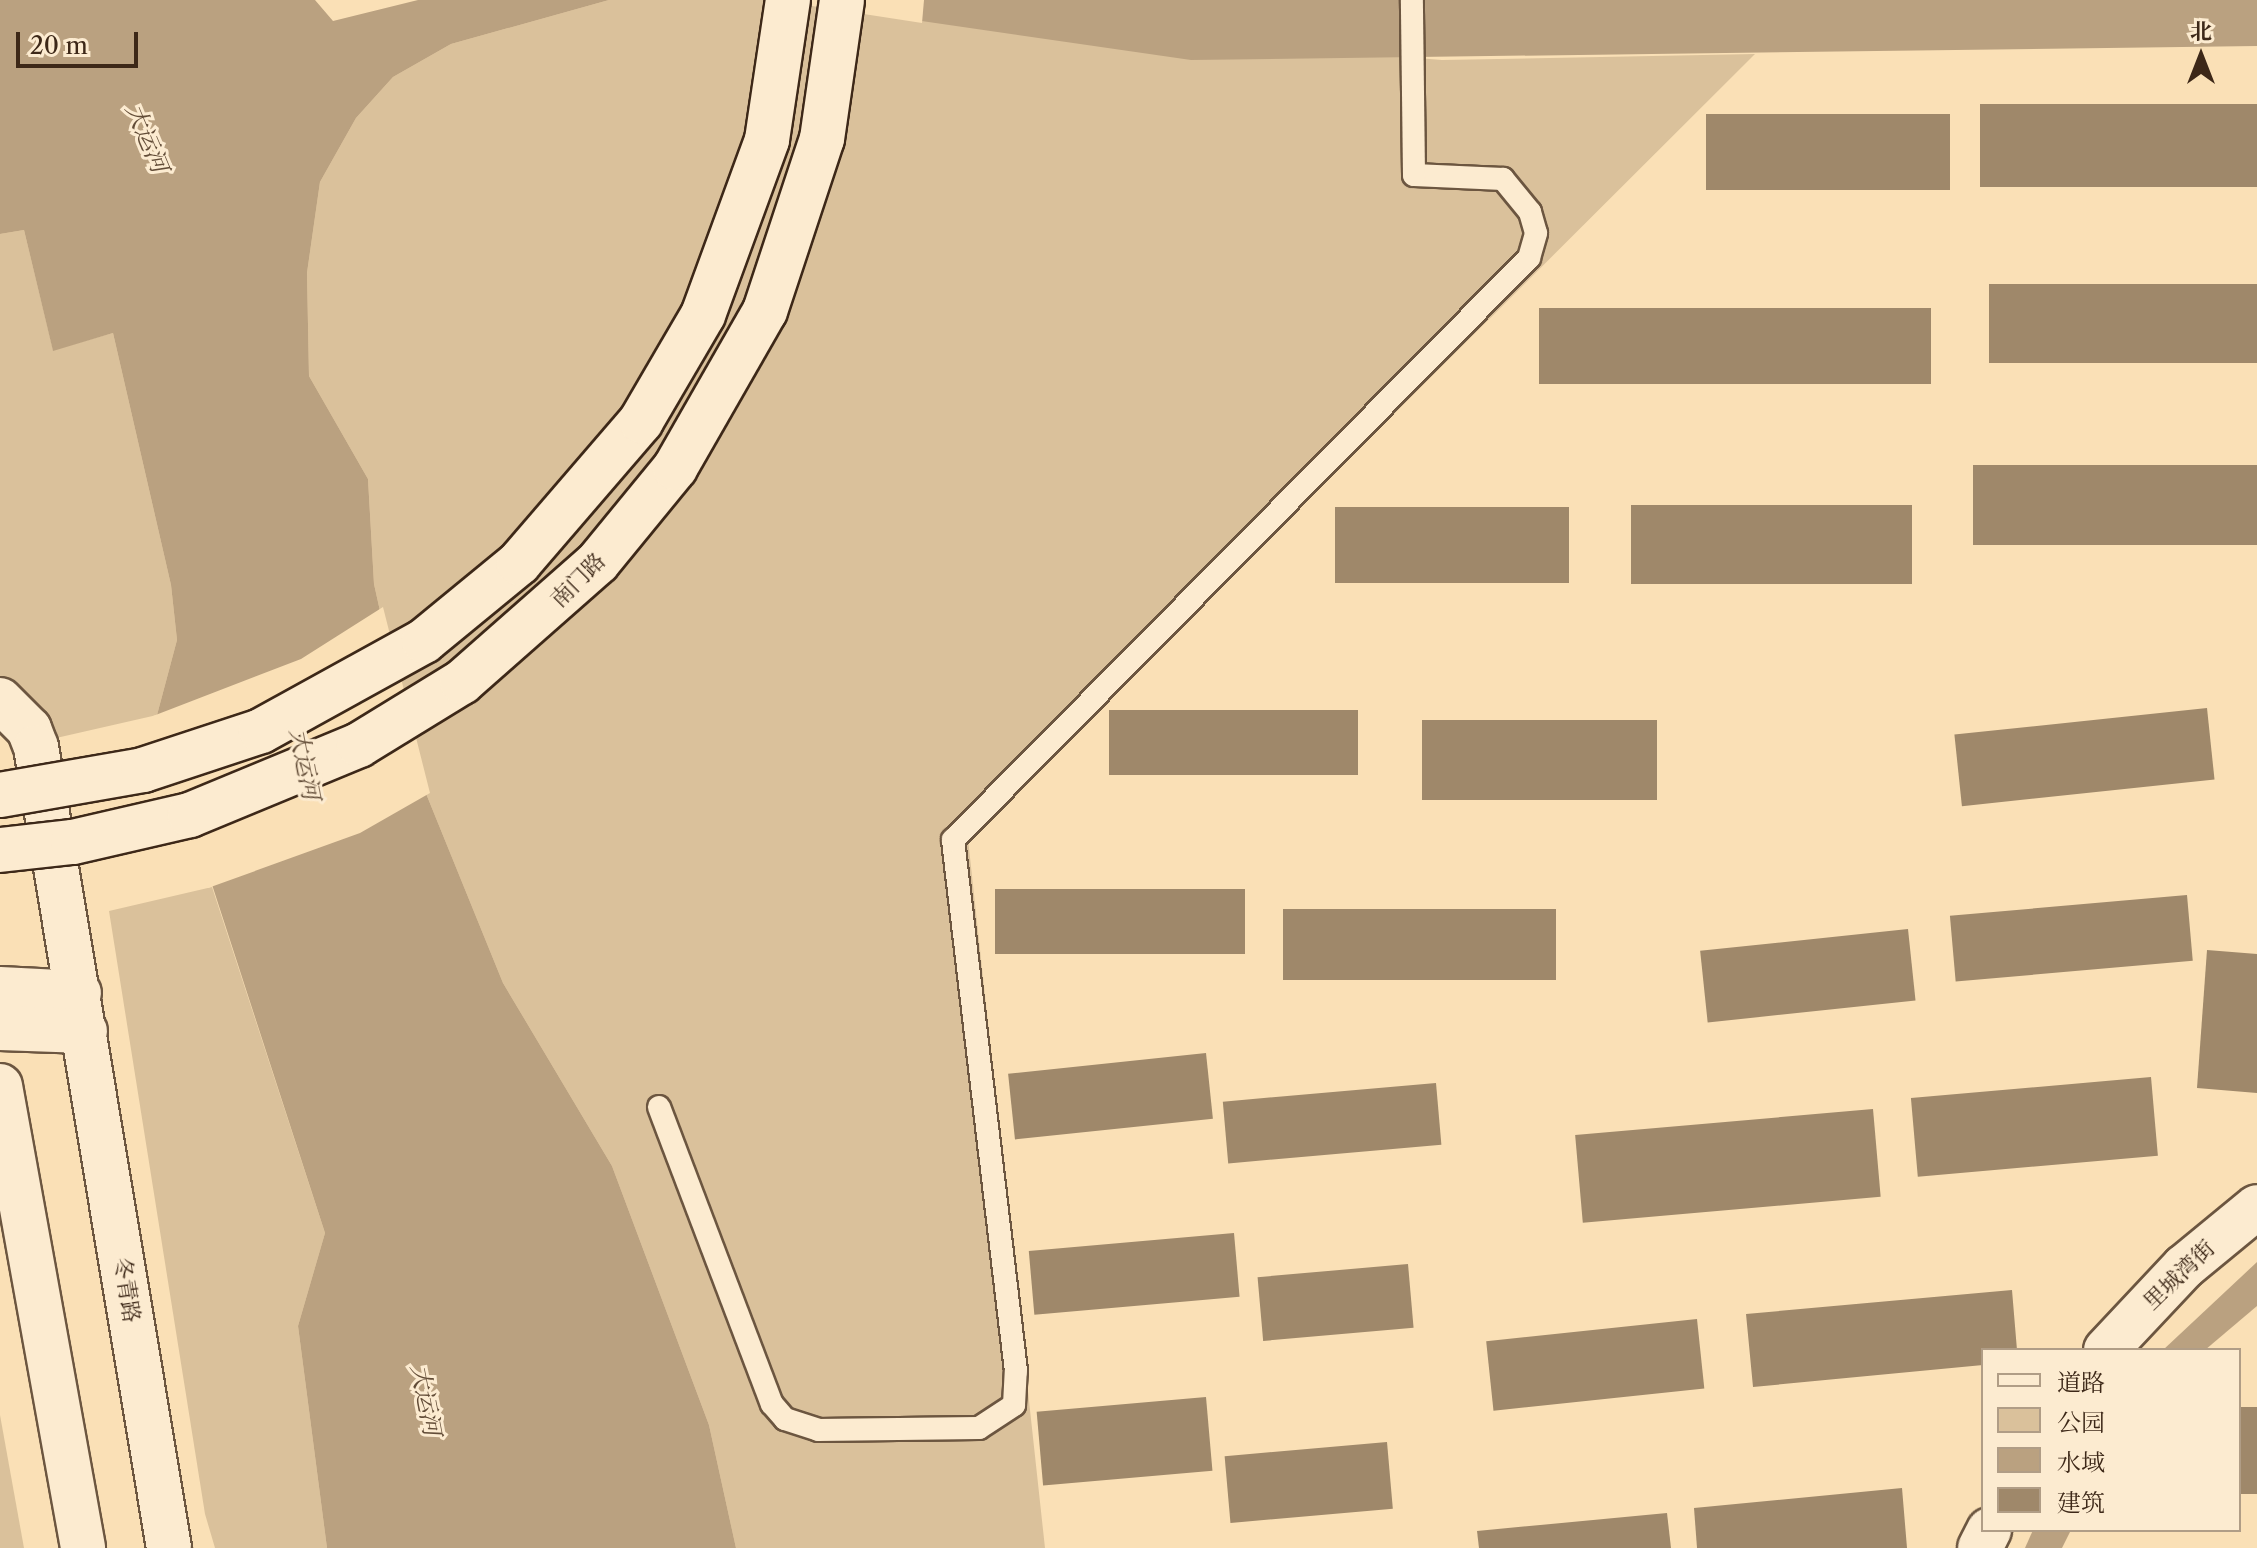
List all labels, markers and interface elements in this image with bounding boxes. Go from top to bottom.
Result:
scale bar [20,16,142,66]
north arrow [2161,16,2241,96]
text: 北 [2190,18,2212,45]
text: 20 m [30,31,88,60]
water label: 大运河 [120,99,174,177]
street label: 南门路 [545,547,611,613]
water label: 大运河 [284,726,326,802]
street label: 里城湾街 [2138,1235,2220,1315]
street label: 冬青路 [109,1255,145,1325]
legend [1981,1348,2241,1532]
water label: 大运河 [405,1362,447,1438]
text: 道路 [2057,1368,2105,1397]
text: 公园 [2057,1408,2105,1437]
text: 水域 [2057,1448,2105,1477]
text: 建筑 [2057,1488,2105,1517]

